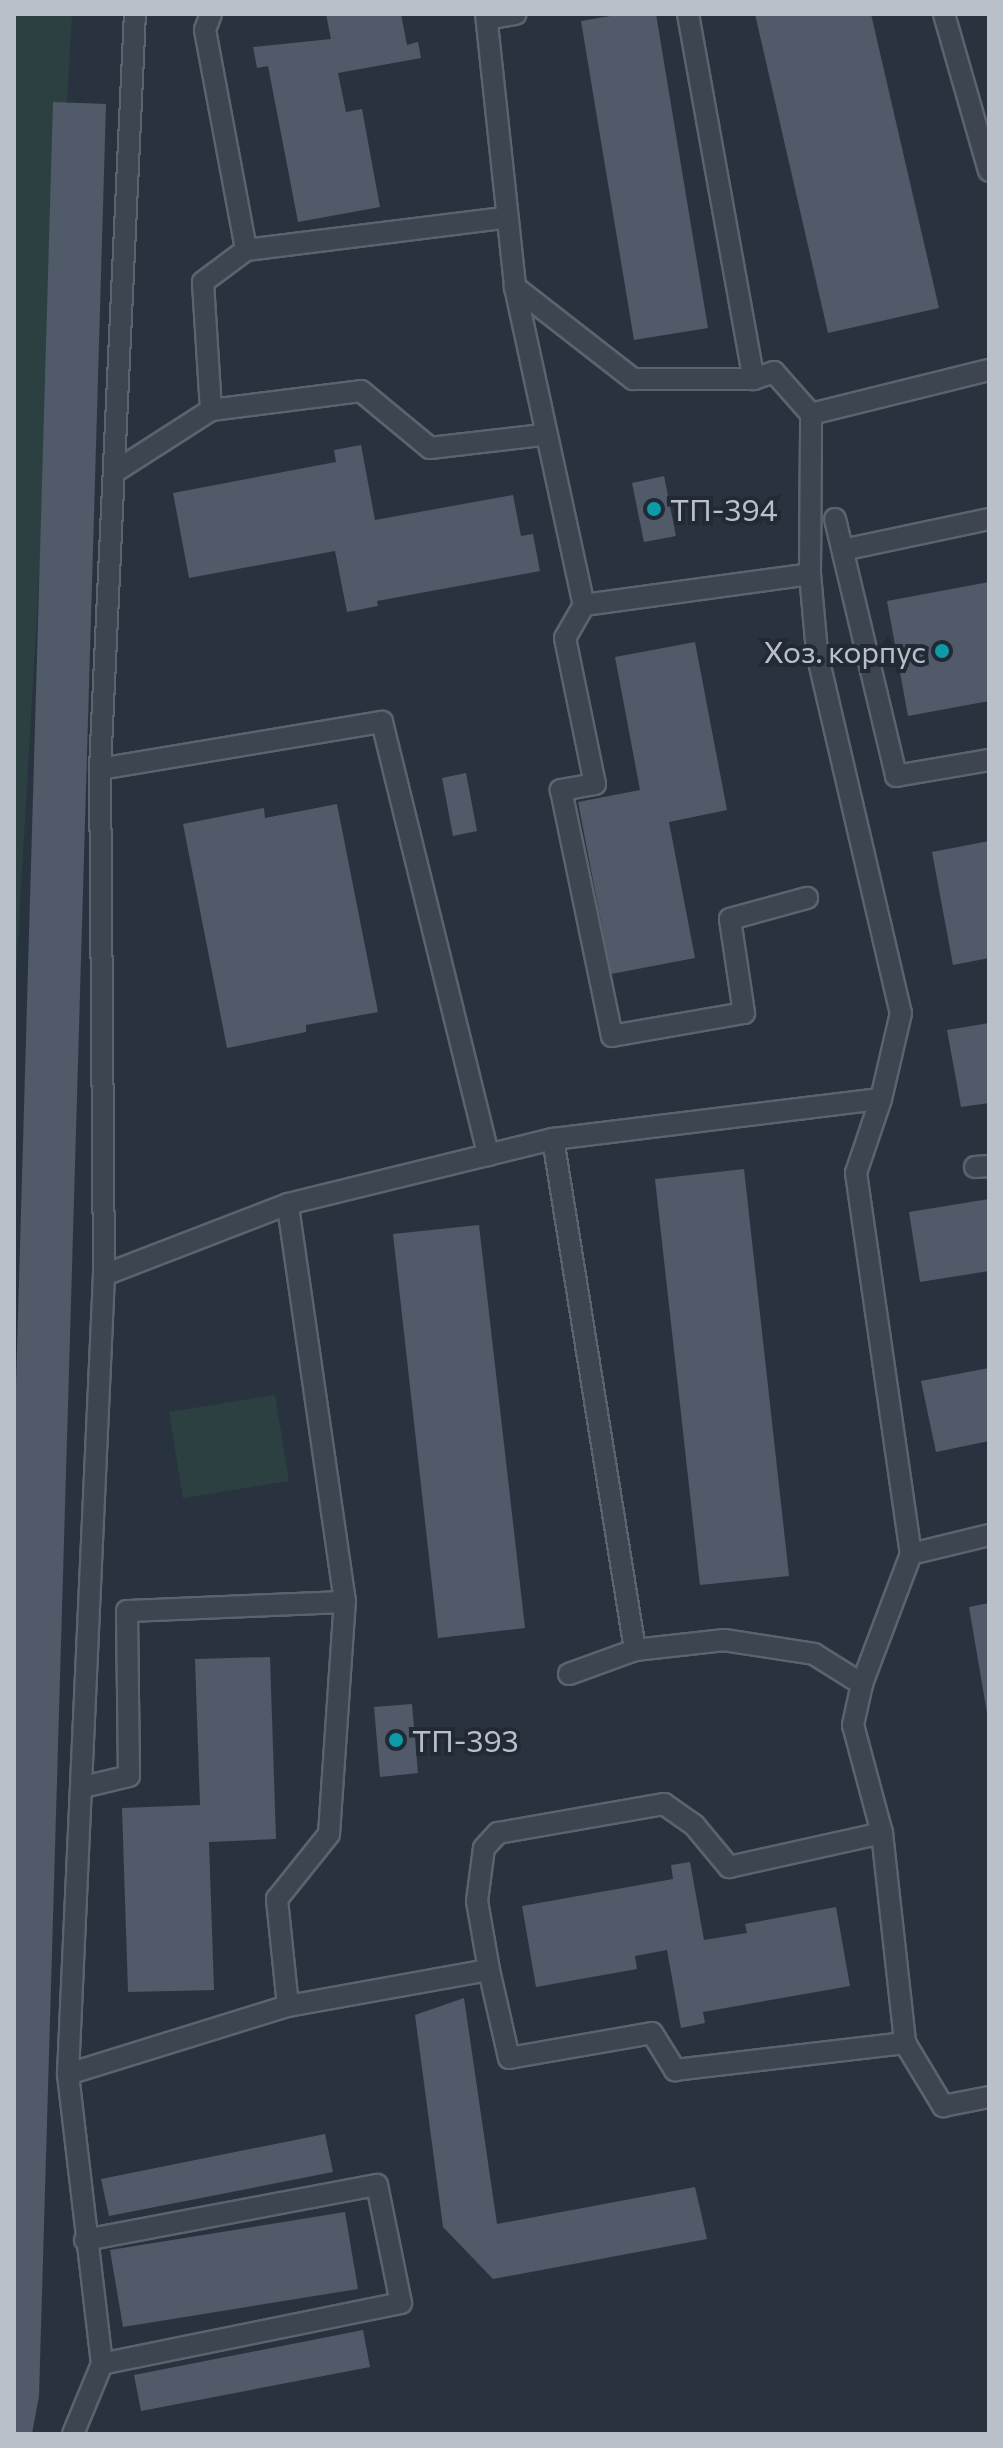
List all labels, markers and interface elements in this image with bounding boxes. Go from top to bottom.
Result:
place label: ТП-394 [670,491,778,527]
marker: ТП-394 [645,500,663,518]
place label: Хоз. корпус [764,633,926,669]
marker: Хоз. корпус [933,642,951,660]
place label: ТП-393 [412,1722,519,1758]
marker: ТП-393 [387,1731,405,1749]

